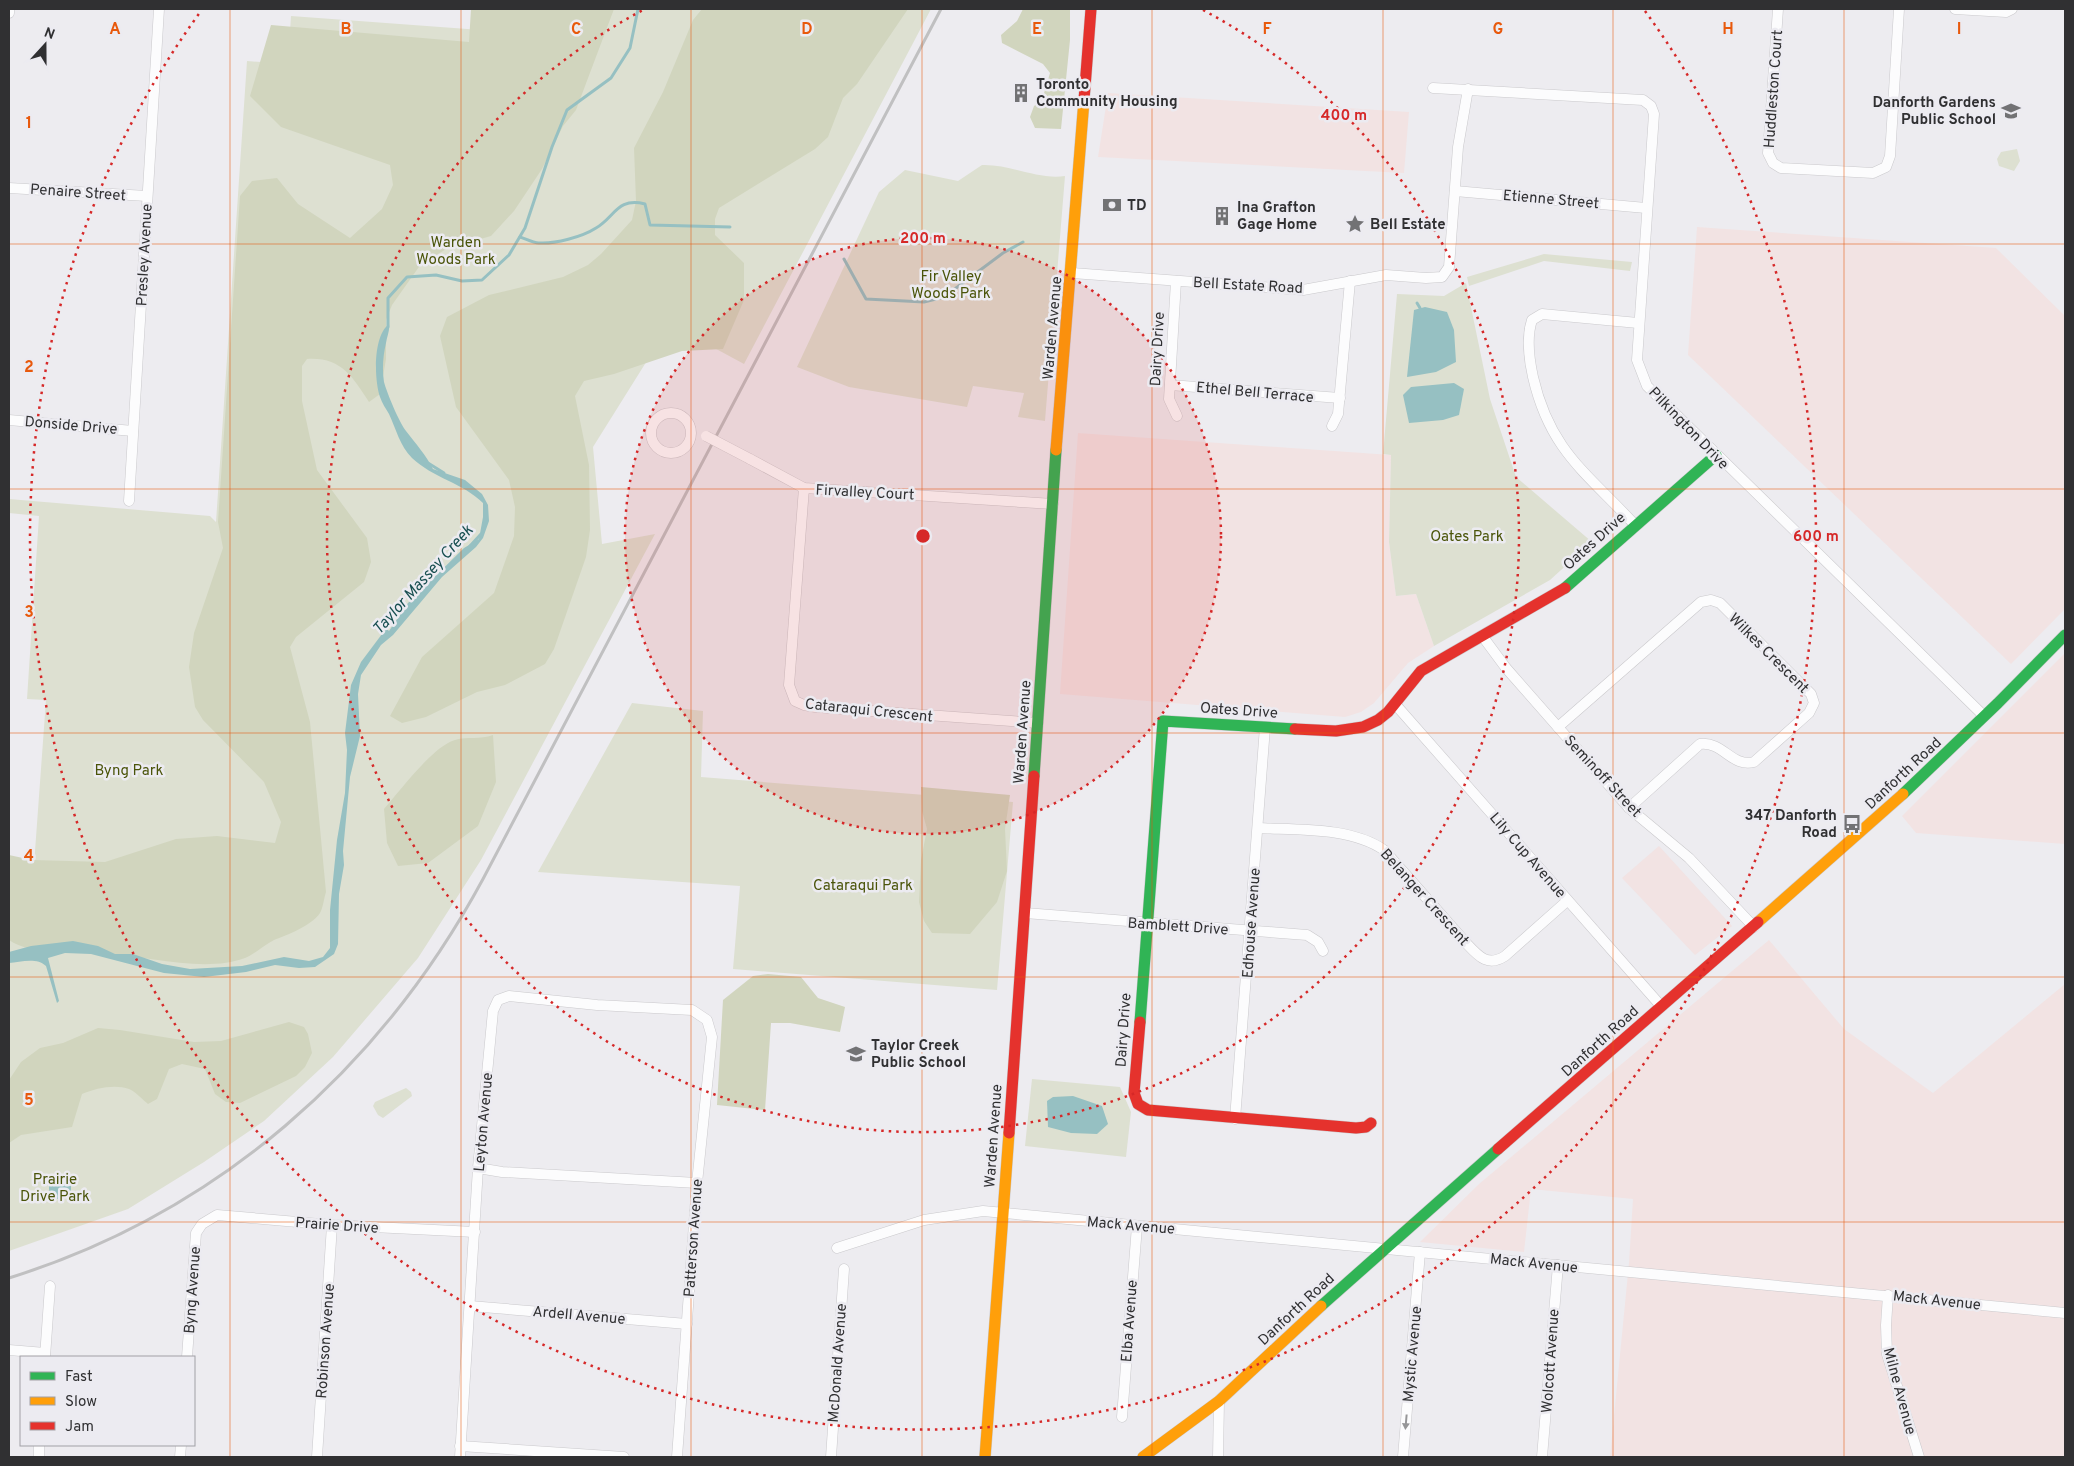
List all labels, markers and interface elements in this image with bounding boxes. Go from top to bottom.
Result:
north arrow [20,20,70,70]
text: A [109,20,121,40]
text: B [340,20,352,40]
text: C [571,20,581,40]
text: D [801,20,813,40]
text: E [1032,20,1042,40]
text: F [1262,20,1272,40]
text: G [1493,20,1503,40]
text: H [1722,20,1734,40]
text: I [1957,20,1961,40]
text: N [41,25,57,44]
street label: Huddleston Court [1761,29,1788,149]
place label: Toronto Community Housing [1036,76,1178,112]
building icon: Toronto Community Housing [1010,82,1032,104]
place label: Danforth Gardens Public School [1872,94,1996,130]
school or university icon: Danforth Gardens Public School [2000,100,2022,122]
text: 400 m [1321,107,1367,126]
text: 1 [26,114,32,134]
street label: Penaire Street [29,181,127,206]
street label: Etienne Street [1502,187,1600,214]
bank icon: TD [1101,194,1123,216]
place label: TD [1127,197,1147,216]
place label: Ina Grafton Gage Home [1237,199,1317,235]
street label: Presley Avenue [133,203,158,307]
building icon: Ina Grafton Gage Home [1211,205,1233,227]
place icon: Bell Estate [1344,213,1366,235]
place label: Bell Estate [1370,216,1446,235]
text: 200 m [900,230,946,249]
park label: Warden Woods Park [416,234,496,270]
park label: Fir Valley Woods Park [911,268,991,304]
street label: Bell Estate Road [1192,274,1303,299]
street label: Warden Avenue [1040,276,1067,381]
street label: Dairy Drive [1147,311,1170,387]
text: 2 [24,358,34,378]
street label: Ethel Bell Terrace [1195,379,1314,408]
street label: Pilkington Drive [1644,384,1732,474]
street label: Donside Drive [24,413,118,440]
street label: Firvalley Court [815,481,915,506]
street label: Oates Drive [1560,509,1630,575]
water label: Taylor Massey Creek [369,521,479,639]
centre of rings [914,527,932,545]
park label: Oates Park [1430,528,1504,547]
text: 600 m [1793,528,1839,547]
text: 3 [24,603,34,623]
street label: Wilkes Crescent [1724,610,1812,698]
street label: Warden Avenue [1010,680,1037,785]
street label: Cataraqui Crescent [804,695,934,728]
street label: Oates Drive [1199,699,1278,724]
street label: Seminoff Street [1559,732,1645,822]
street label: Danforth Road [1862,734,1946,814]
park label: Byng Park [94,762,164,781]
place label: 347 Danforth Road [1745,807,1837,843]
street label: Lily Cup Avenue [1484,809,1569,903]
bus stop icon: 347 Danforth Road [1841,813,1863,835]
street label: Belanger Crescent [1375,845,1473,951]
text: 4 [24,847,34,867]
street label: Edhouse Avenue [1239,867,1266,979]
park label: Cataraqui Park [813,877,913,896]
street label: Bamblett Drive [1127,914,1229,941]
street label: Dairy Drive [1112,992,1137,1068]
street label: Danforth Road [1558,1002,1644,1082]
place label: Taylor Creek Public School [871,1037,966,1073]
school or university icon: Taylor Creek Public School [845,1043,867,1065]
street label: Leyton Avenue [471,1072,498,1173]
street label: Warden Avenue [981,1084,1008,1189]
text: 5 [24,1091,34,1111]
park label: Prairie Drive Park [20,1171,90,1207]
street label: Patterson Avenue [681,1178,708,1298]
street label: Mack Avenue [1086,1213,1176,1240]
street label: Prairie Drive [295,1214,379,1239]
street label: Byng Avenue [181,1246,206,1335]
street label: Mack Avenue [1489,1250,1579,1279]
street label: Danforth Road [1255,1270,1339,1350]
street label: Elba Avenue [1118,1279,1143,1363]
street label: Robinson Avenue [313,1283,340,1399]
street label: Mack Avenue [1892,1287,1982,1316]
street label: Ardell Avenue [532,1303,626,1330]
street label: McDonald Avenue [825,1303,852,1424]
street label: Mystic Avenue [1400,1305,1427,1403]
street label: Wolcott Avenue [1538,1308,1565,1414]
street label: Milne Avenue [1878,1346,1919,1437]
legend [20,1356,195,1446]
text: Fast [65,1368,93,1387]
text: Slow [65,1393,97,1412]
one-way arrow [1402,1415,1410,1431]
text: Jam [65,1418,94,1437]

